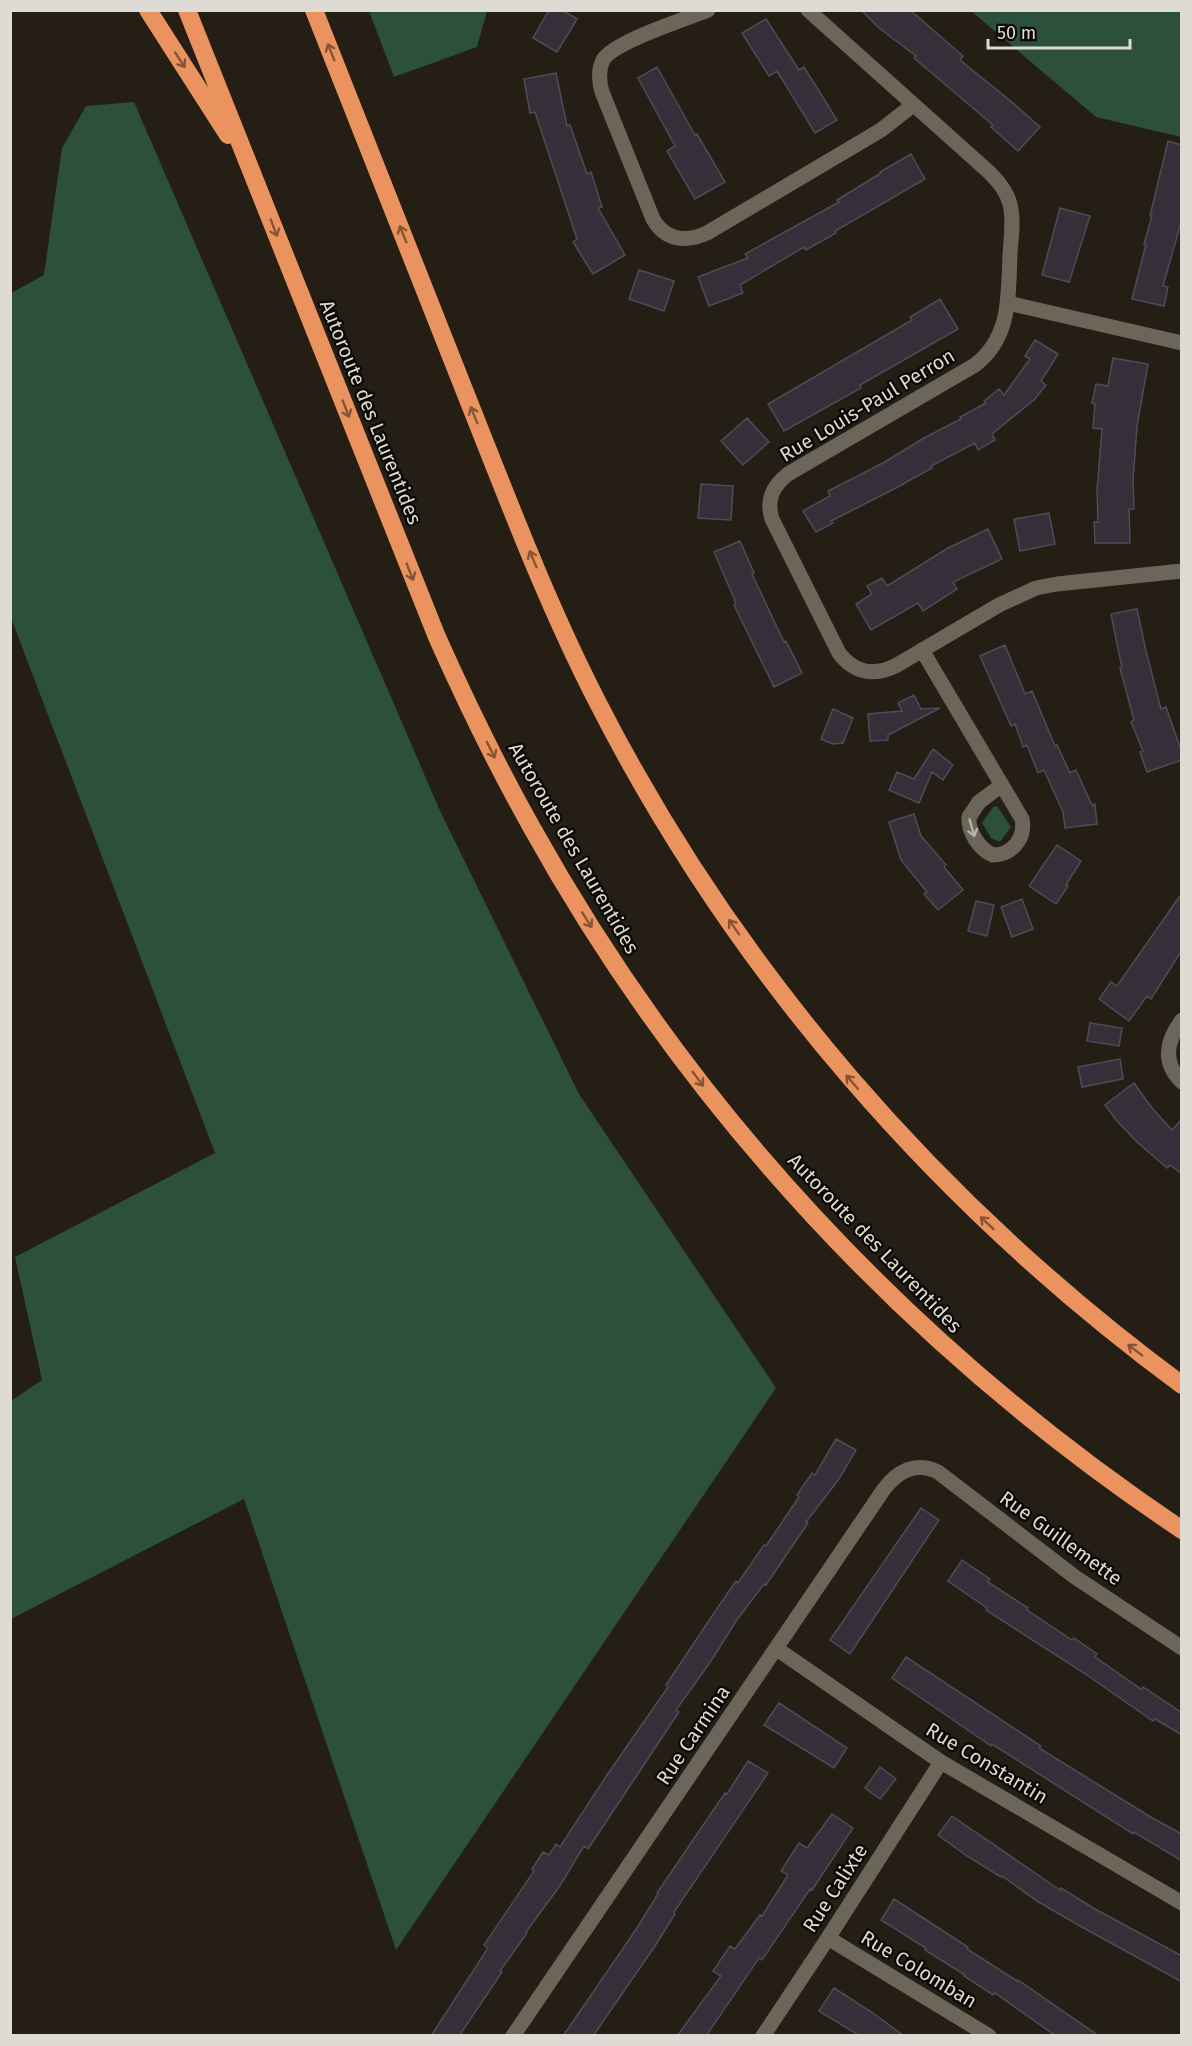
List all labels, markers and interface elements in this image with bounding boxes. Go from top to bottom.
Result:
scale bar [988,12,1130,50]
text: 50 m [997,22,1036,44]
one-way arrow [325,44,336,62]
one-way arrow [174,51,186,68]
one-way arrow [269,218,280,236]
one-way arrow [396,225,407,243]
street label: Autoroute des Laurentides [315,296,427,528]
street label: Rue Louis-Paul Perron [775,343,959,467]
one-way arrow [341,399,352,418]
one-way arrow [468,406,479,425]
one-way arrow [526,551,538,569]
one-way arrow [405,563,416,581]
street label: Autoroute des Laurentides [504,738,644,958]
one-way arrow [485,741,497,759]
one-way arrow [966,818,978,837]
one-way arrow [581,911,593,928]
one-way arrow [728,920,740,936]
one-way arrow [692,1071,705,1087]
one-way arrow [845,1075,859,1090]
street label: Autoroute des Laurentides [783,1148,967,1338]
one-way arrow [980,1216,995,1230]
one-way arrow [1127,1344,1143,1357]
street label: Rue Guillemette [995,1486,1127,1590]
street label: Rue Carmina [651,1681,735,1789]
street label: Rue Constantin [922,1717,1052,1809]
street label: Rue Calixte [798,1839,872,1937]
street label: Rue Colomban [857,1925,981,2013]

